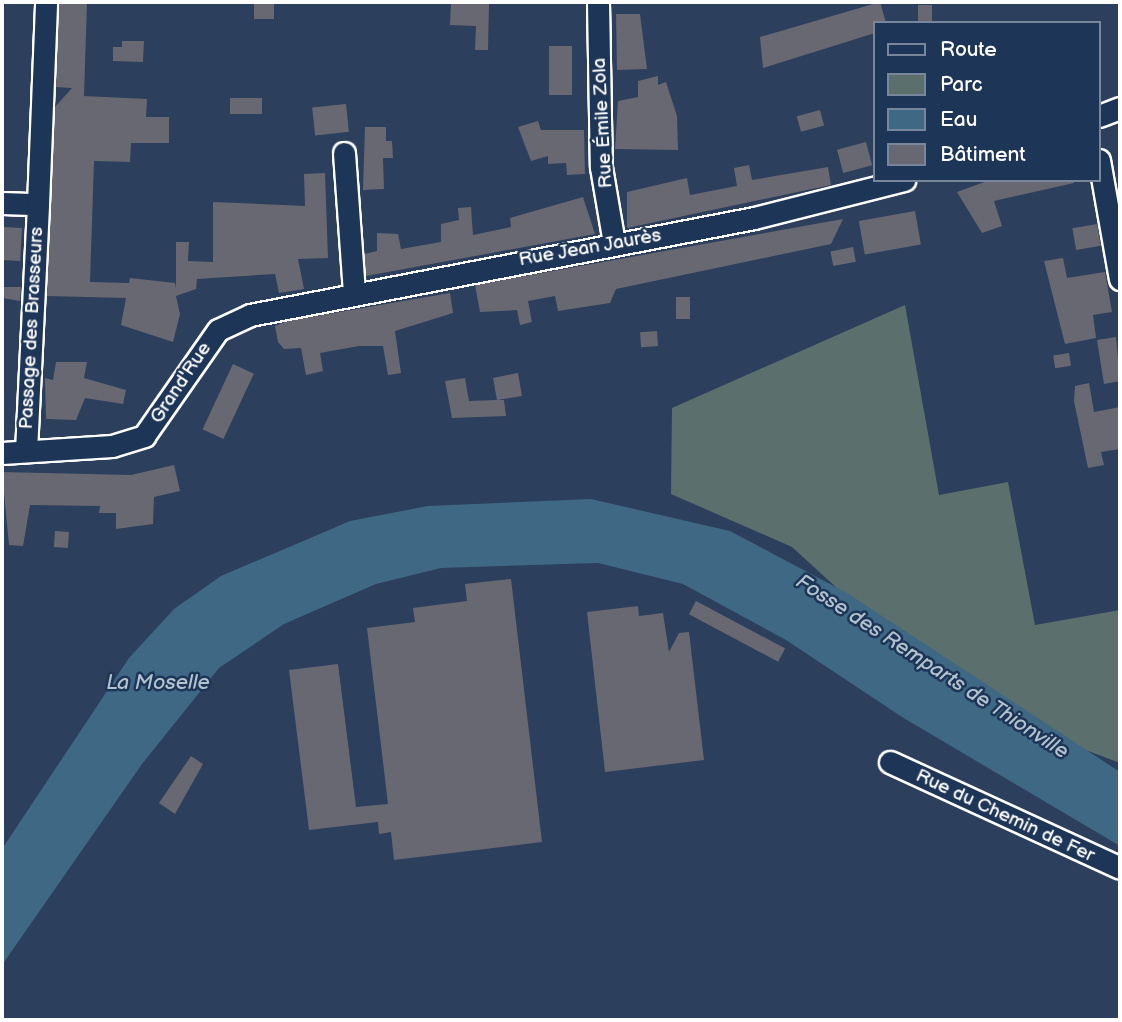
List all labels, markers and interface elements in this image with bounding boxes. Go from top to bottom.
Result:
legend [874,21,1101,182]
text: Route [940,37,997,62]
street label: Rue Émile Zola [588,57,618,189]
text: Parc [940,72,983,97]
text: Eau [940,107,977,132]
text: Bâtiment [940,142,1026,167]
street label: Rue Jean Jaurès [516,224,664,272]
street label: Passage des Brasseurs [15,226,49,430]
street label: Grand'Rue [146,338,216,428]
water label: Fosse des Remparts de Thionville [791,569,1073,765]
water label: La Moselle [106,670,210,696]
street label: Rue du Chemin de Fer [912,765,1098,867]

